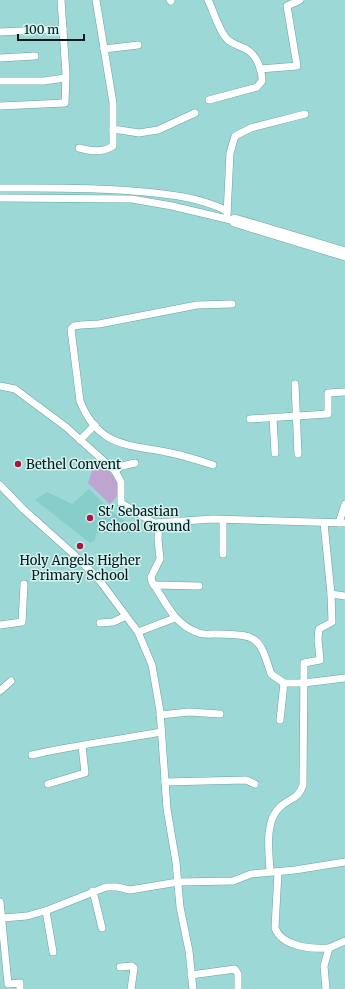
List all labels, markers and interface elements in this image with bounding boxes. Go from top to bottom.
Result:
scale bar [18,16,84,42]
text: 100 m [24,22,59,37]
place label: Bethel Convent [26,456,121,473]
marker: Bethel Convent [13,459,23,469]
place label: St' Sebastian School Ground [98,503,190,535]
marker: St' Sebastian School Ground [85,513,95,523]
marker: Holy Angels Higher Primary School [75,541,85,551]
place label: Holy Angels Higher Primary School [19,552,141,584]

